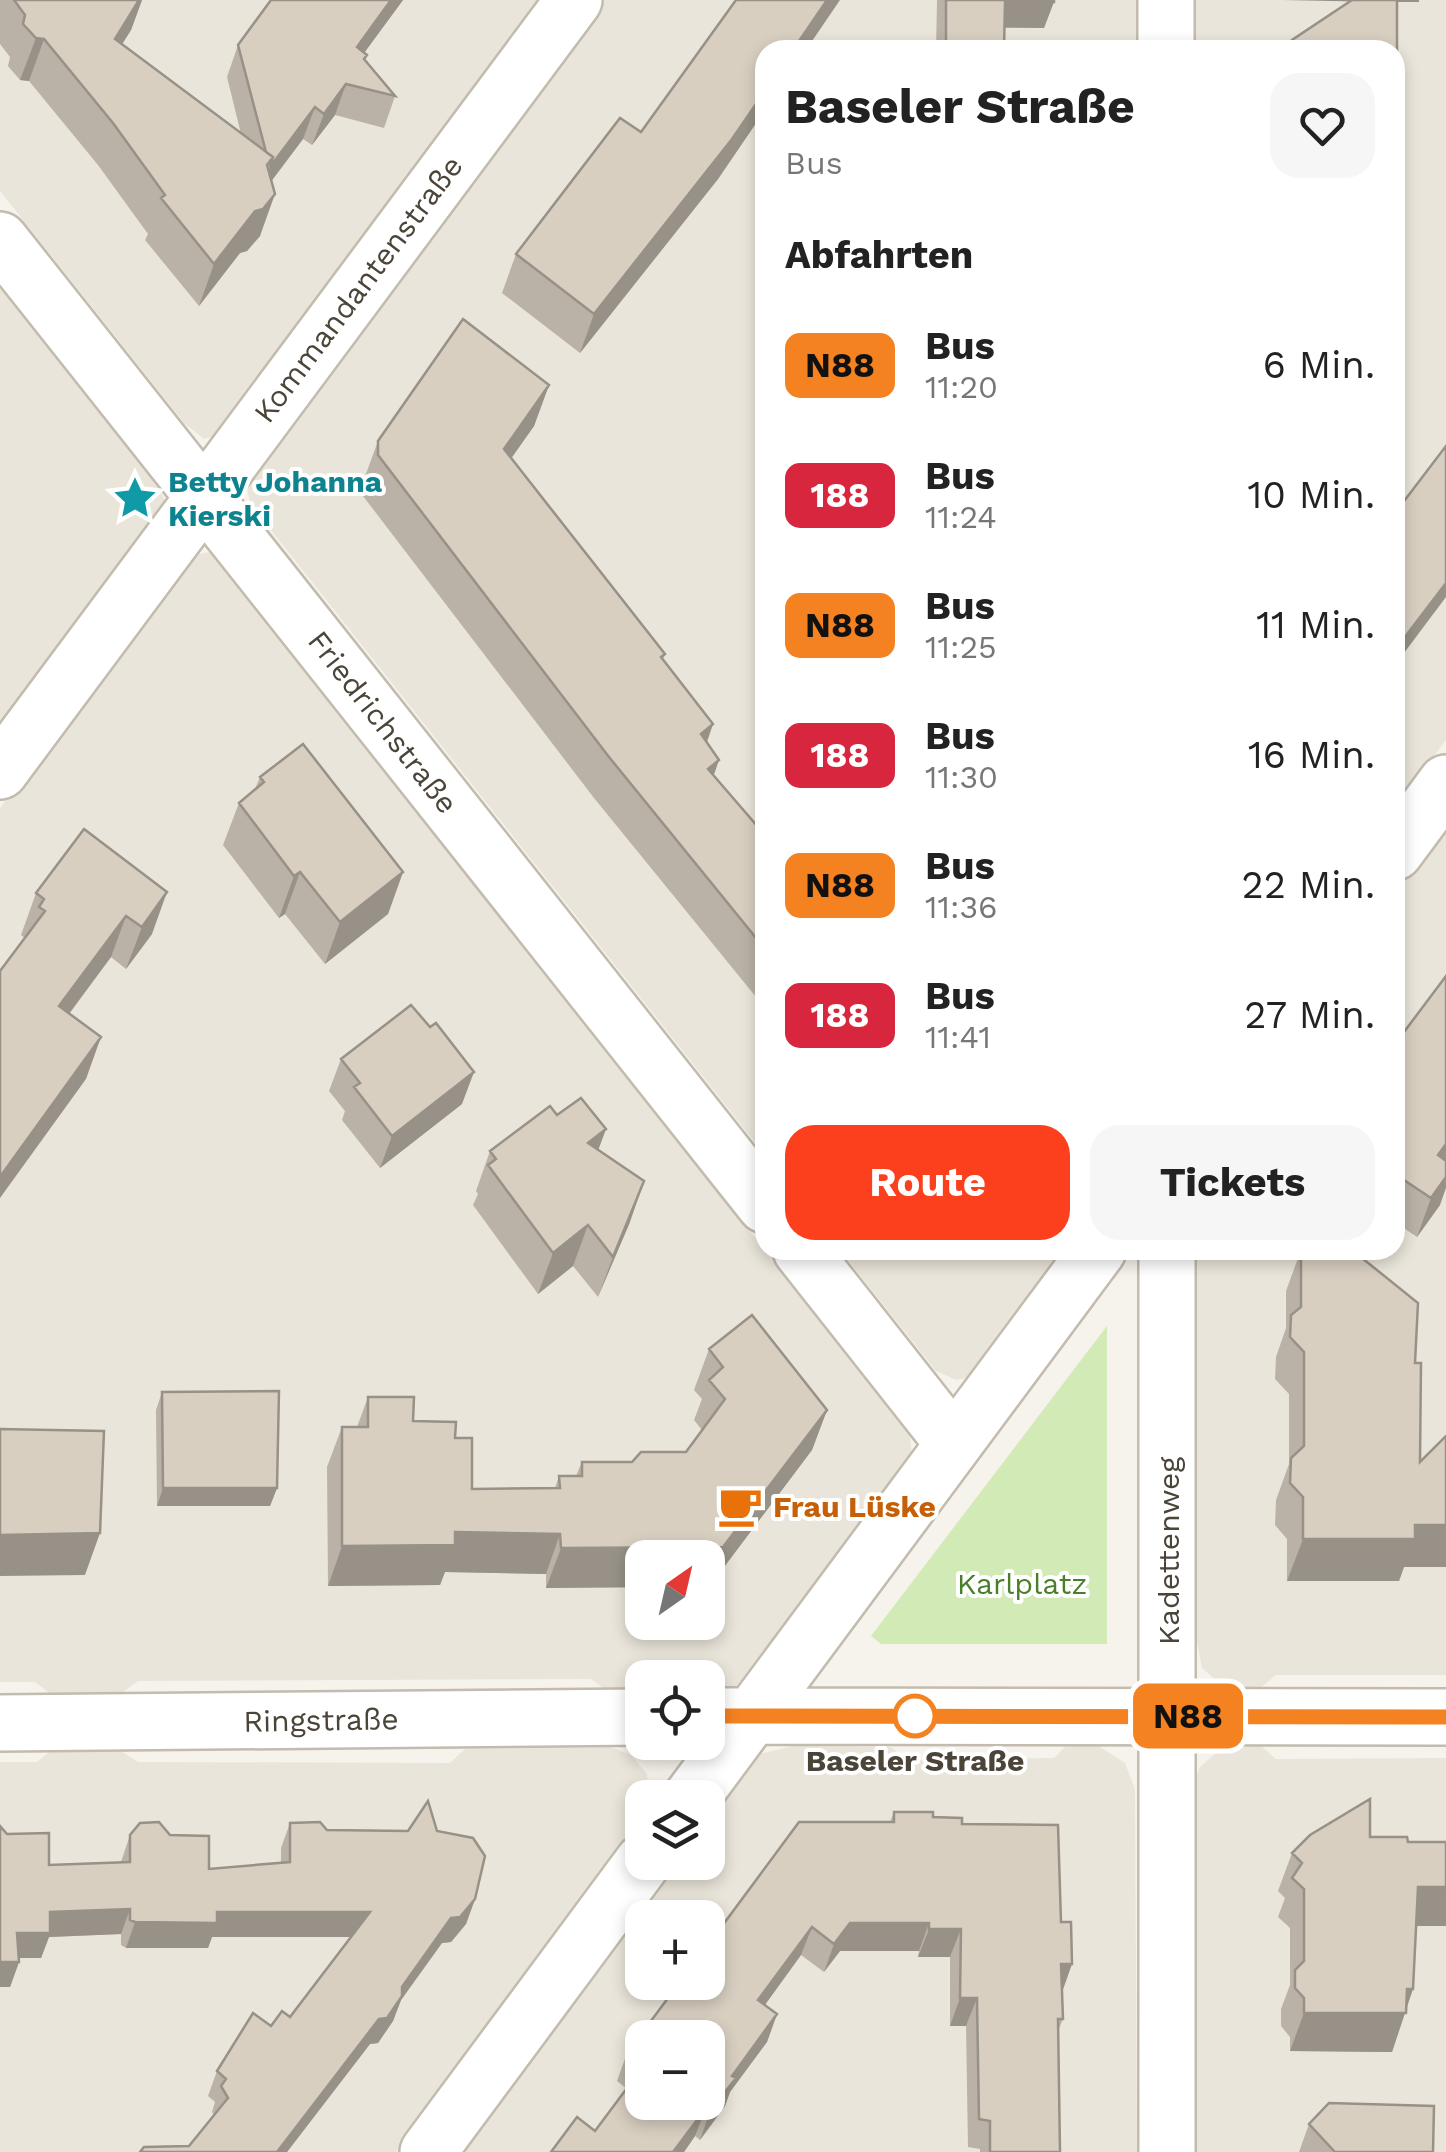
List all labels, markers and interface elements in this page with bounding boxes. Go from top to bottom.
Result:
button: heart [1270,73,1375,178]
text: Baseler Straße [785,78,1135,135]
text: Bus [785,144,843,182]
street label: Kommandantenstraße [246,149,470,429]
text: Abfahrten [785,233,973,277]
text: Bus [925,324,995,368]
text: 6 Min. [1263,343,1375,387]
text: N88 [805,344,875,386]
text: 11:20 [925,368,998,406]
text: Bus [925,454,995,498]
place label: Betty Johanna Kierski [168,464,383,533]
text: 10 Min. [1247,473,1375,517]
place icon: Betty Johanna Kierski [111,474,159,522]
text: 188 [811,474,869,516]
text: 11:24 [925,498,997,536]
text: Bus [925,584,995,628]
text: 11 Min. [1256,603,1375,647]
text: N88 [805,604,875,646]
street label: Friedrichstraße [301,624,465,820]
text: 11:25 [925,628,997,666]
text: Bus [925,714,995,758]
text: 16 Min. [1248,733,1375,777]
text: 188 [811,734,869,776]
text: 11:30 [925,758,998,796]
text: Bus [925,844,995,888]
text: 22 Min. [1242,863,1375,907]
text: N88 [805,864,875,906]
text: 11:36 [925,888,998,926]
text: Bus [925,974,995,1018]
text: 27 Min. [1244,993,1375,1037]
text: 188 [811,994,869,1036]
text: 11:41 [925,1018,991,1056]
button: Route [785,1125,1070,1240]
button: Tickets [1090,1125,1375,1240]
street label: Kadettenweg [1151,1457,1186,1645]
cafe icon: Frau Lüske [716,1482,764,1530]
place label: Frau Lüske [773,1489,936,1524]
north arrow [625,1540,725,1640]
map controls [625,1540,725,2120]
park label: Karlplatz [957,1566,1087,1601]
button: locate [625,1660,725,1760]
line badge: N88 [1130,1684,1246,1748]
marker: Baseler Straße [894,1695,936,1737]
text: N88 [1153,1695,1223,1737]
street label: Ringstraße [243,1701,399,1739]
place label: Baseler Straße [806,1743,1024,1778]
button: layers [625,1780,725,1880]
button: + [625,1900,725,2000]
button: − [625,2020,725,2120]

